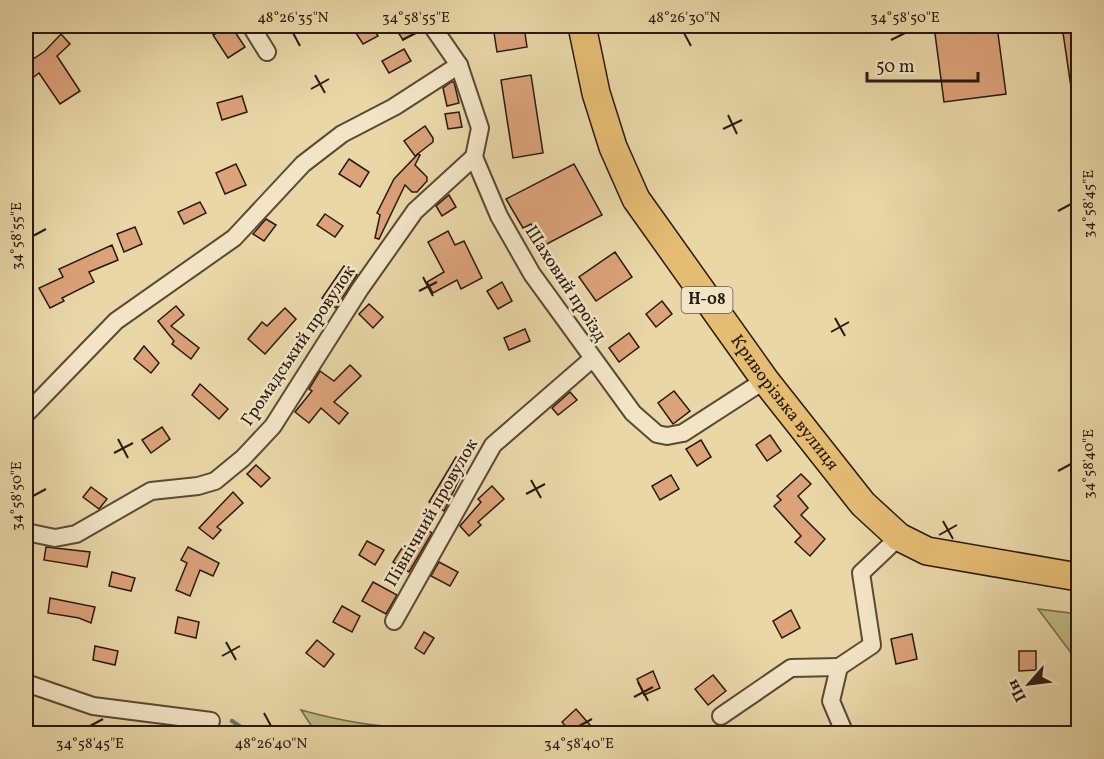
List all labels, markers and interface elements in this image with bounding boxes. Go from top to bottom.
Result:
text: 48°26'35"N [257,8,329,29]
text: 34°58'55"E [382,8,450,29]
text: 48°26'30"N [648,8,720,29]
text: 34°58'50"E [870,8,940,29]
scale bar [867,45,978,83]
text: 50 m [876,55,915,80]
text: 34°58'45"E [1079,170,1100,238]
text: 34°58'55"E [7,202,28,270]
street label: Шаховий проїзд [518,221,612,347]
street label: Громадський провулок [236,260,363,431]
road number: Н-08 [682,287,732,313]
street label: Криворізька вулиця [724,330,845,476]
text: 34°58'40"E [1079,429,1100,499]
street label: Північний провулок [379,434,485,592]
text: 34°58'50"E [7,461,28,531]
north arrow [999,654,1059,714]
text: Пн [1002,675,1033,705]
text: 34°58'45"E [56,734,124,755]
text: 48°26'40"N [235,734,307,755]
text: 34°58'40"E [544,734,614,755]

